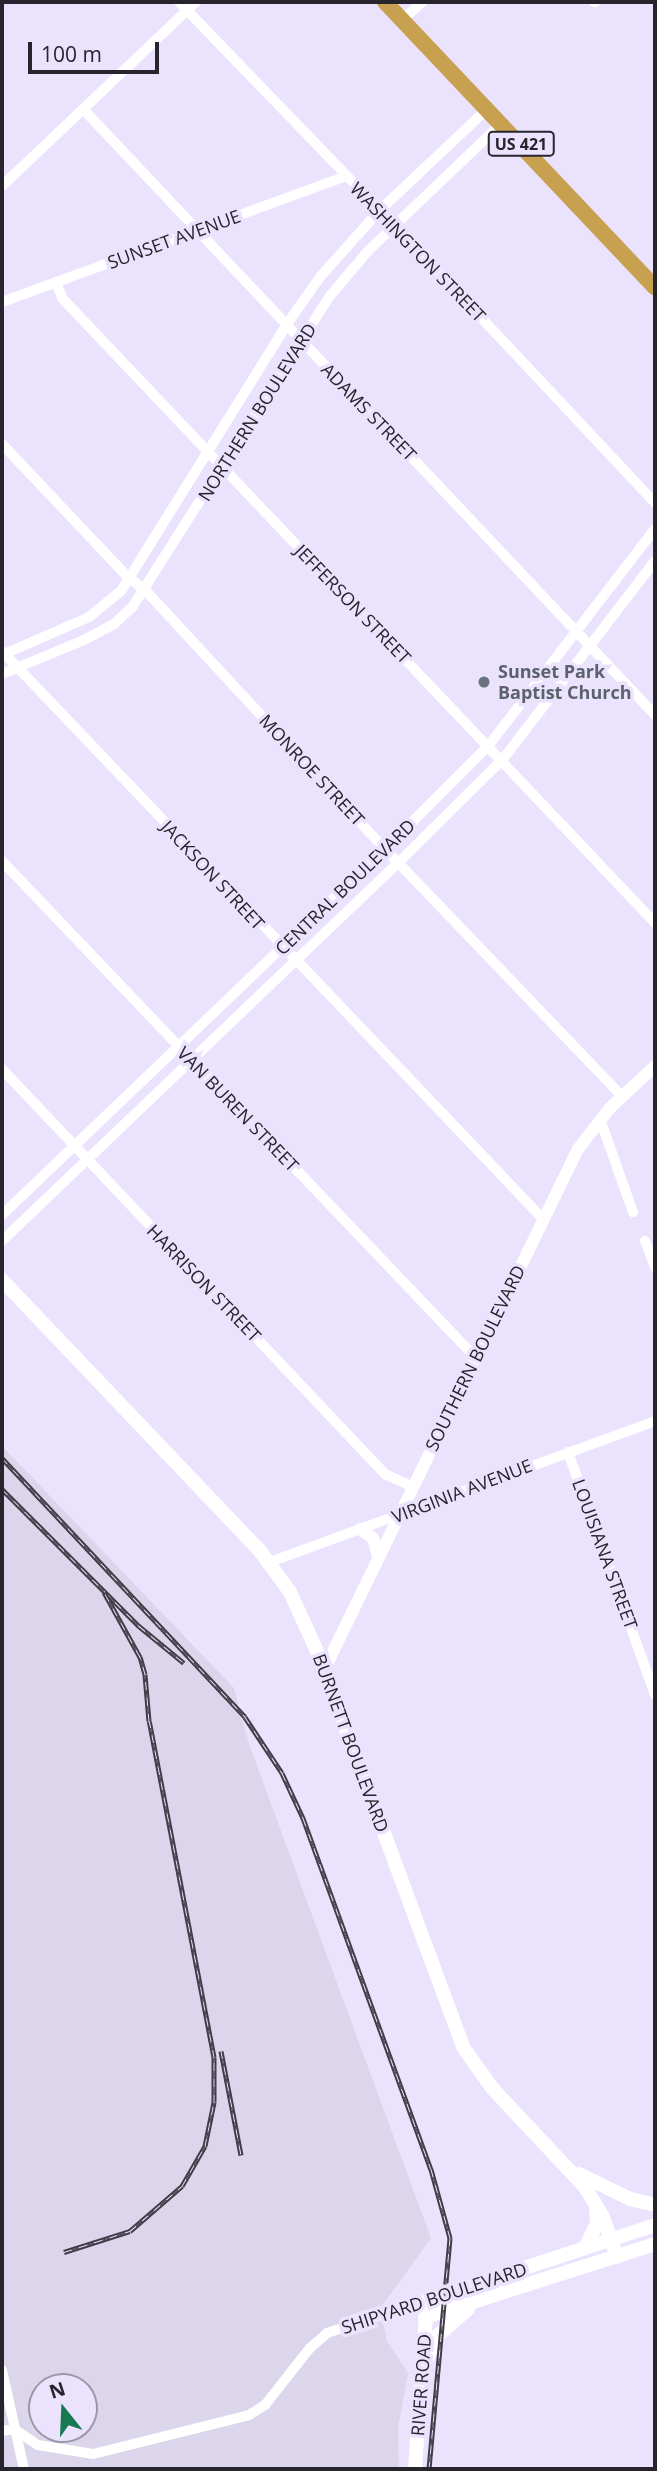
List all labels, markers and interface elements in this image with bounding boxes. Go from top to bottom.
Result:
scale bar [32,28,163,72]
text: 100 m [41,40,102,68]
road number: US 421 [486,132,556,156]
street label: WASHINGTON STREET [346,178,490,326]
street label: SUNSET AVENUE [105,205,243,273]
street label: NORTHERN BOULEVARD [193,319,321,505]
street label: ADAMS STREET [317,359,421,465]
street label: JEFFERSON STREET [291,540,415,668]
place label: Sunset Park Baptist Church [498,661,631,704]
marker: Sunset Park Baptist Church [476,674,492,690]
street label: MONROE STREET [255,710,369,830]
street label: CENTRAL BOULEVARD [271,815,419,959]
street label: JACKSON STREET [157,816,269,934]
street label: VAN BUREN STREET [173,1042,303,1176]
street label: HARRISON STREET [142,1220,266,1346]
street label: SOUTHERN BOULEVARD [421,1262,529,1454]
street label: VIRGINIA AVENUE [389,1454,535,1528]
street label: LOUISIANA STREET [568,1476,642,1632]
street label: BURNETT BOULEVARD [309,1651,393,1835]
street label: SHIPYARD BOULEVARD [339,2258,529,2338]
street label: RIVER ROAD [407,2333,435,2437]
north arrow [28,2373,98,2443]
text: N [46,2375,68,2405]

